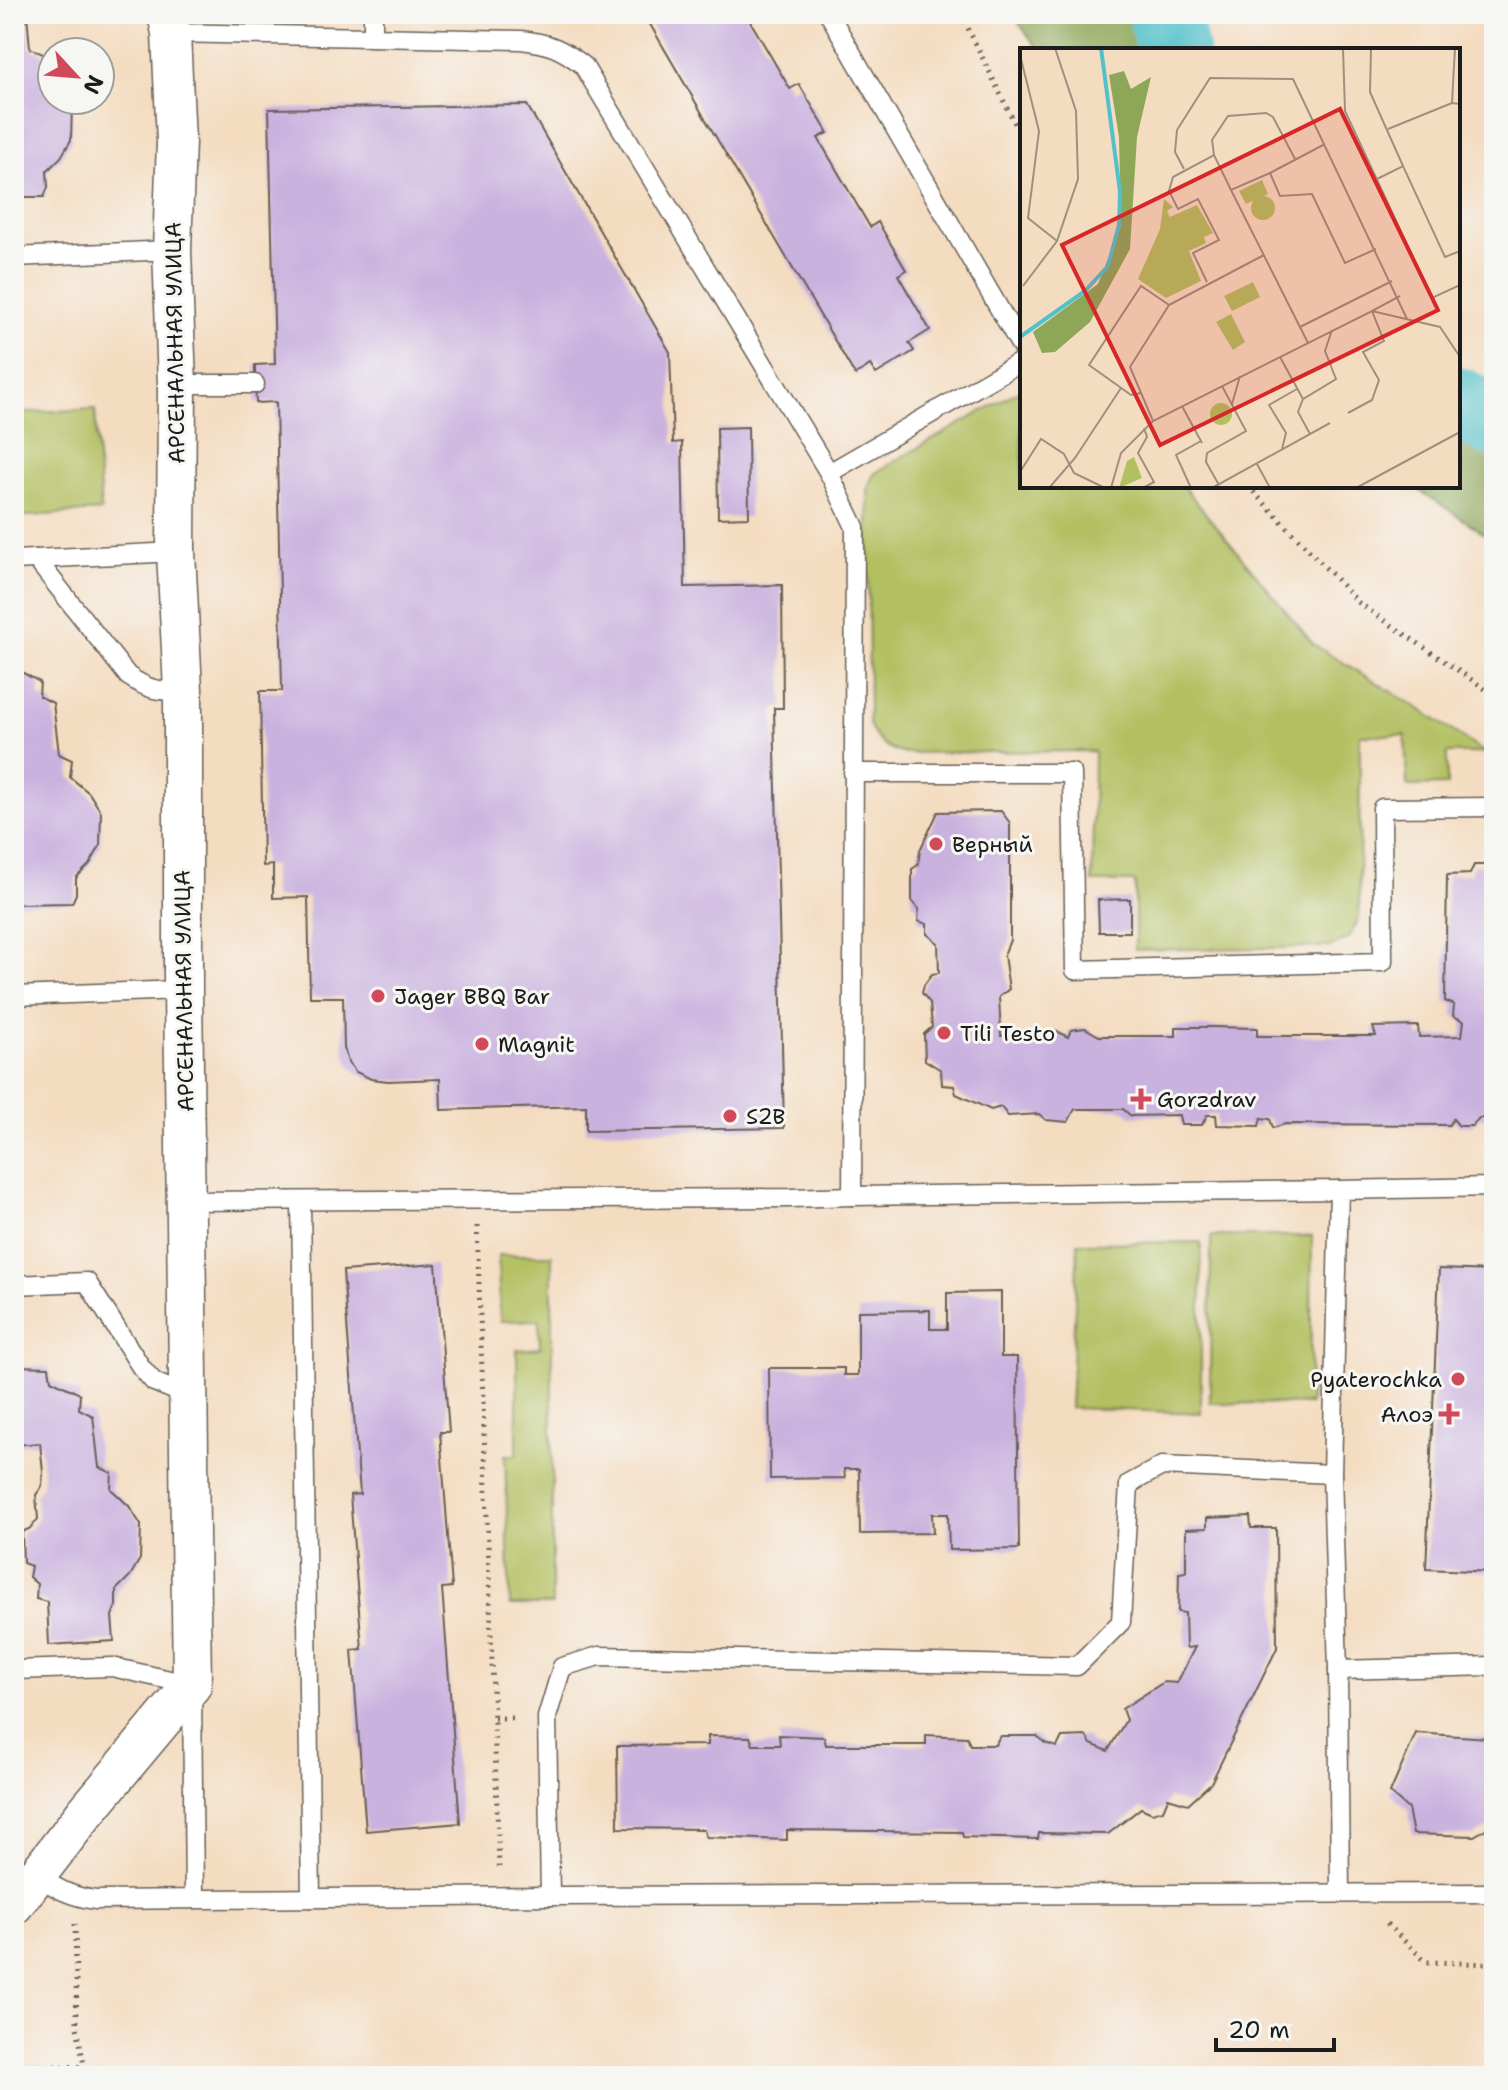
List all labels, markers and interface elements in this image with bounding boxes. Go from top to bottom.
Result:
north arrow [36,36,116,116]
inset map [1020,48,1460,488]
text: N [77,70,110,99]
street label: АРСЕНАЛЬНАЯ УЛИЦА [158,222,192,464]
place label: Верный [952,830,1033,859]
marker: Верный [927,835,945,853]
street label: АРСЕНАЛЬНАЯ УЛИЦА [167,870,201,1112]
place label: Jager BBQ Bar [394,982,550,1011]
marker: Jager BBQ Bar [369,987,387,1005]
place label: Tili Testo [960,1019,1055,1048]
marker: Tili Testo [935,1024,953,1042]
place label: Magnit [498,1030,575,1059]
marker: Magnit [473,1035,491,1053]
place label: Gorzdrav [1157,1085,1257,1114]
marker: Gorzdrav [1132,1090,1150,1108]
place label: S2B [746,1102,785,1131]
marker: S2B [721,1107,739,1125]
place label: Pyaterochka [1310,1365,1442,1394]
marker: Pyaterochka [1449,1370,1467,1388]
place label: Алоэ [1380,1400,1433,1429]
marker: Алоэ [1440,1405,1458,1423]
scale bar [1216,2002,1334,2052]
text: 20 m [1228,2014,1290,2046]

